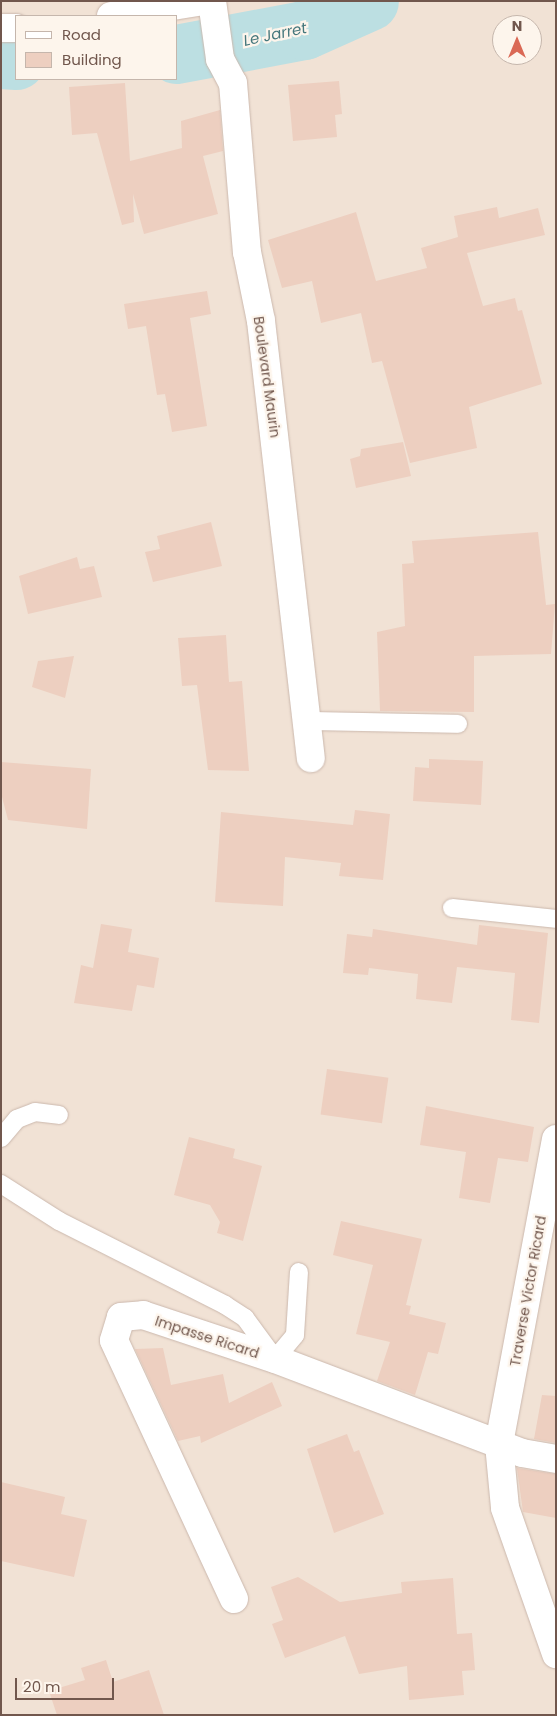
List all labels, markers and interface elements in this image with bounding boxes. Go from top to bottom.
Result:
legend [15,15,178,80]
north arrow [492,15,542,65]
text: N [512,16,522,36]
water label: Le Jarret [242,19,308,49]
text: Road [62,24,101,45]
text: Building [62,49,122,70]
street label: Boulevard Maurin [250,315,284,439]
street label: Traverse Victor Ricard [506,1214,550,1368]
street label: Impasse Ricard [153,1312,261,1362]
scale bar [18,1668,116,1700]
text: 20 m [23,1676,61,1697]

